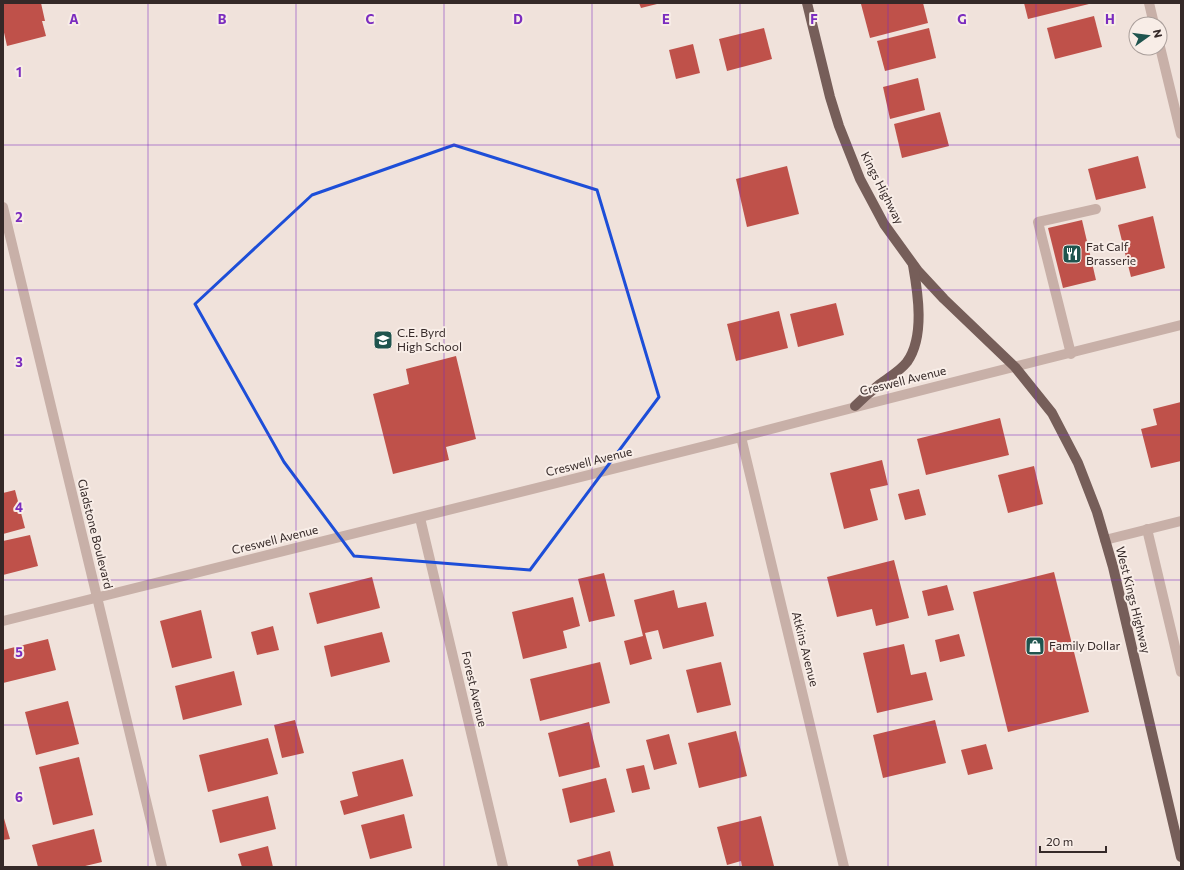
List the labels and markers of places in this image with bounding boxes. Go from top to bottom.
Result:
place label: Fat Calf Brasserie [1086,239,1136,267]
restaurant icon: Fat Calf Brasserie [1061,243,1083,265]
place label: C.E. Byrd High School [397,325,462,353]
school or university icon: C.E. Byrd High School [372,329,394,351]
shop icon: Family Dollar [1024,635,1046,657]
place label: Family Dollar [1049,638,1120,652]

